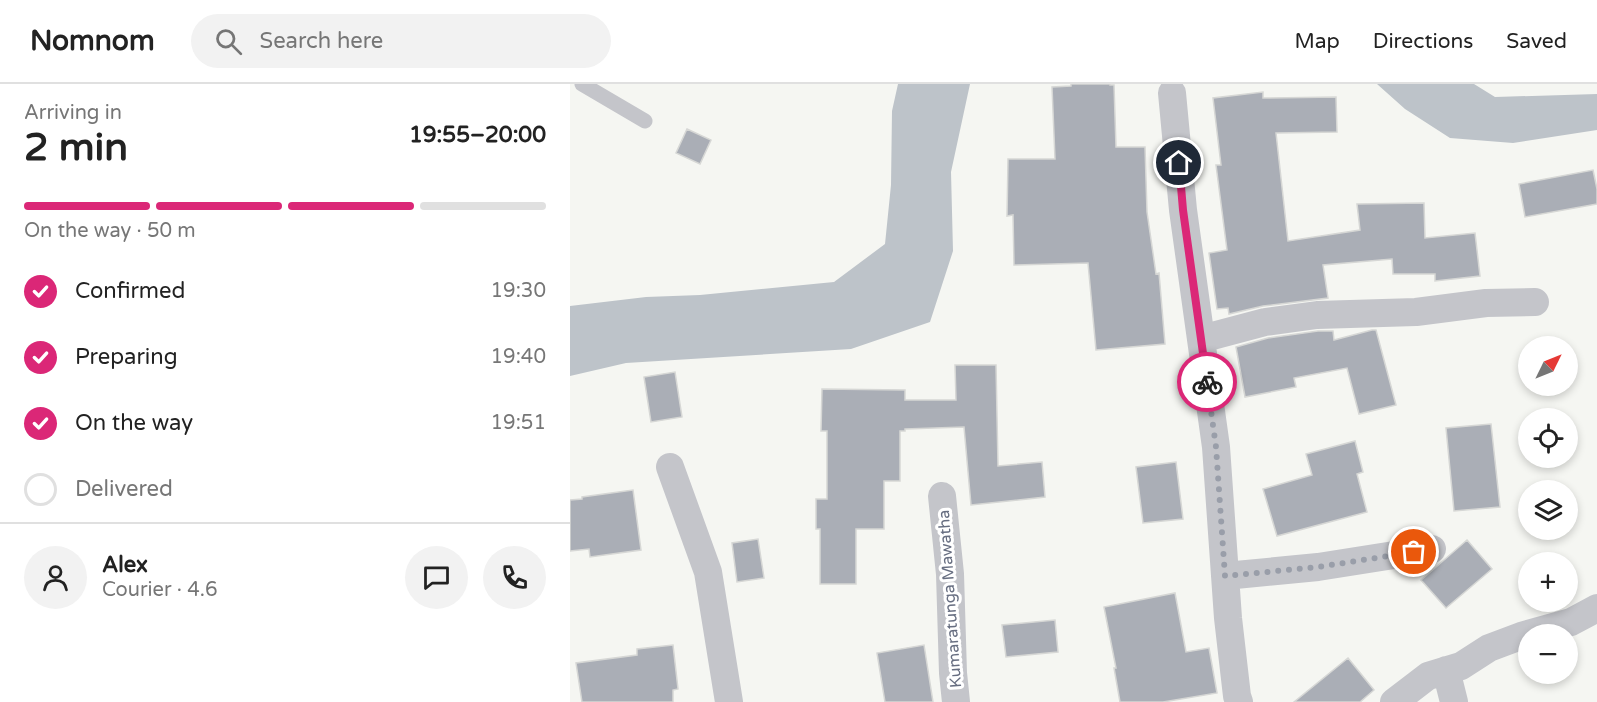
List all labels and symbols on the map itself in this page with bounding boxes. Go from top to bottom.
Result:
pin [1153,137,1204,188]
north arrow [1518,336,1578,396]
courier [1177,352,1237,412]
street label: Kumaratunga Mawatha [934,509,966,689]
pin [1388,526,1439,577]

